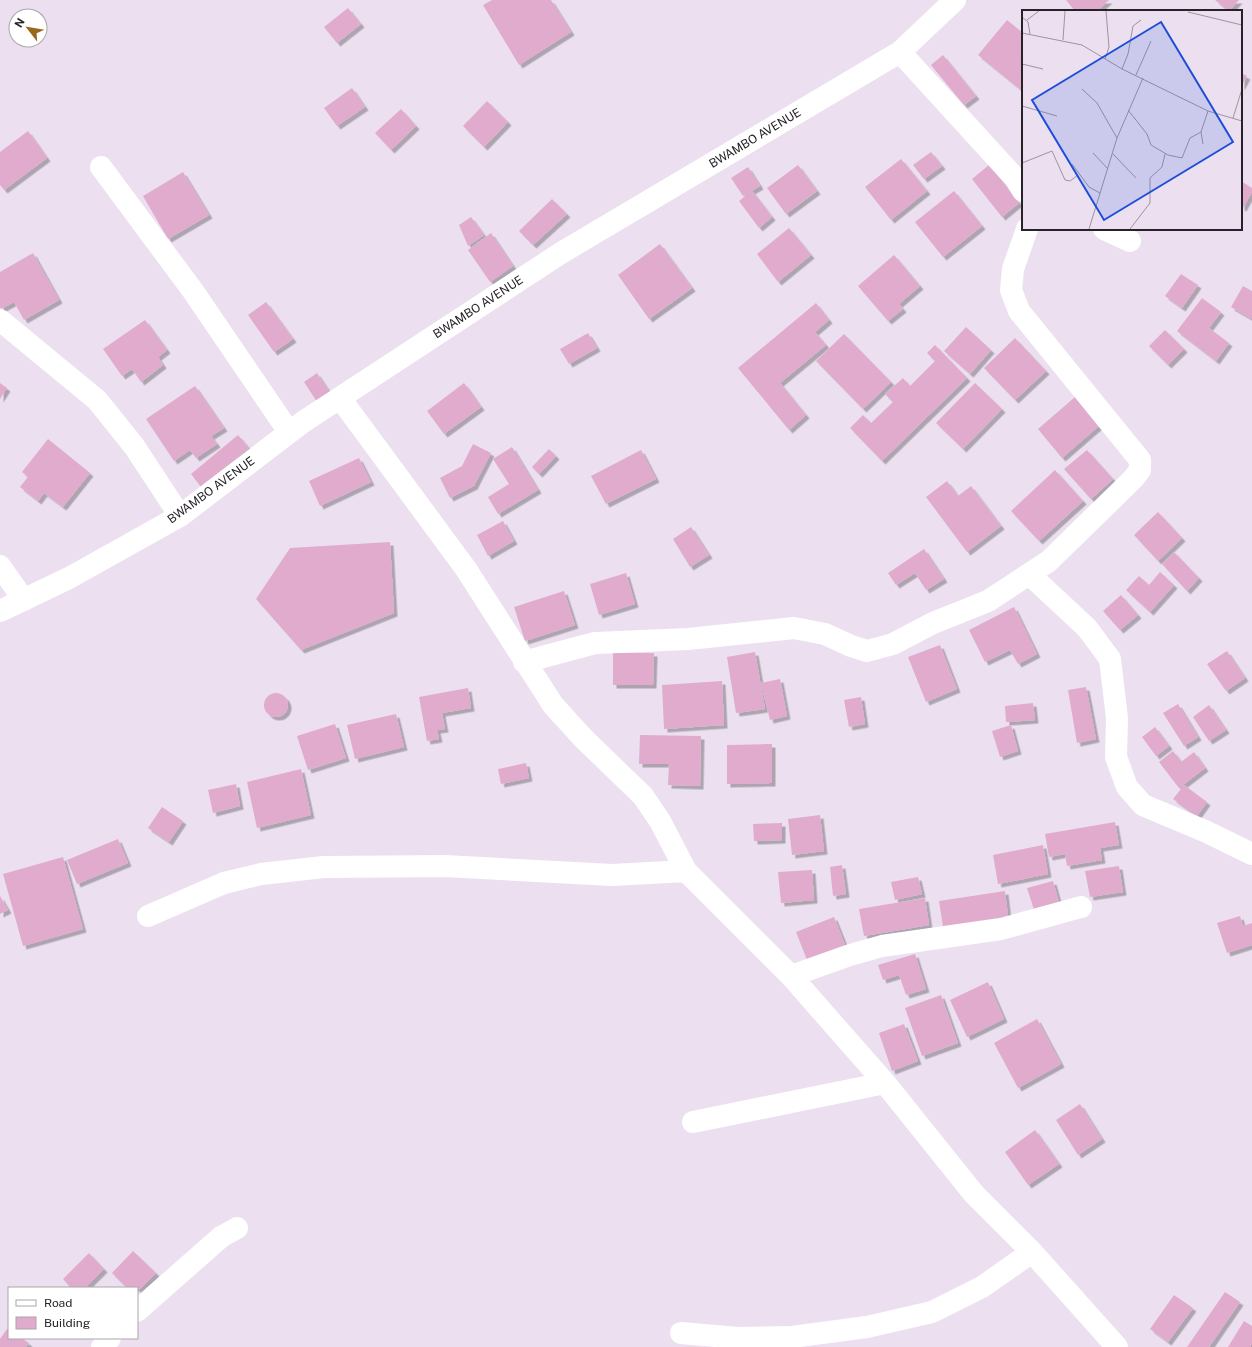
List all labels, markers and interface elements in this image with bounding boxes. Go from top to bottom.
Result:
north arrow [8,8,48,48]
inset map [1022,10,1242,230]
text: N [12,16,27,30]
street label: BWAMBO AVENUE [707,105,803,171]
street label: BWAMBO AVENUE [430,273,526,341]
street label: BWAMBO AVENUE [165,454,257,526]
legend [8,1287,138,1339]
text: Road [44,1296,72,1310]
text: Building [44,1316,90,1330]

